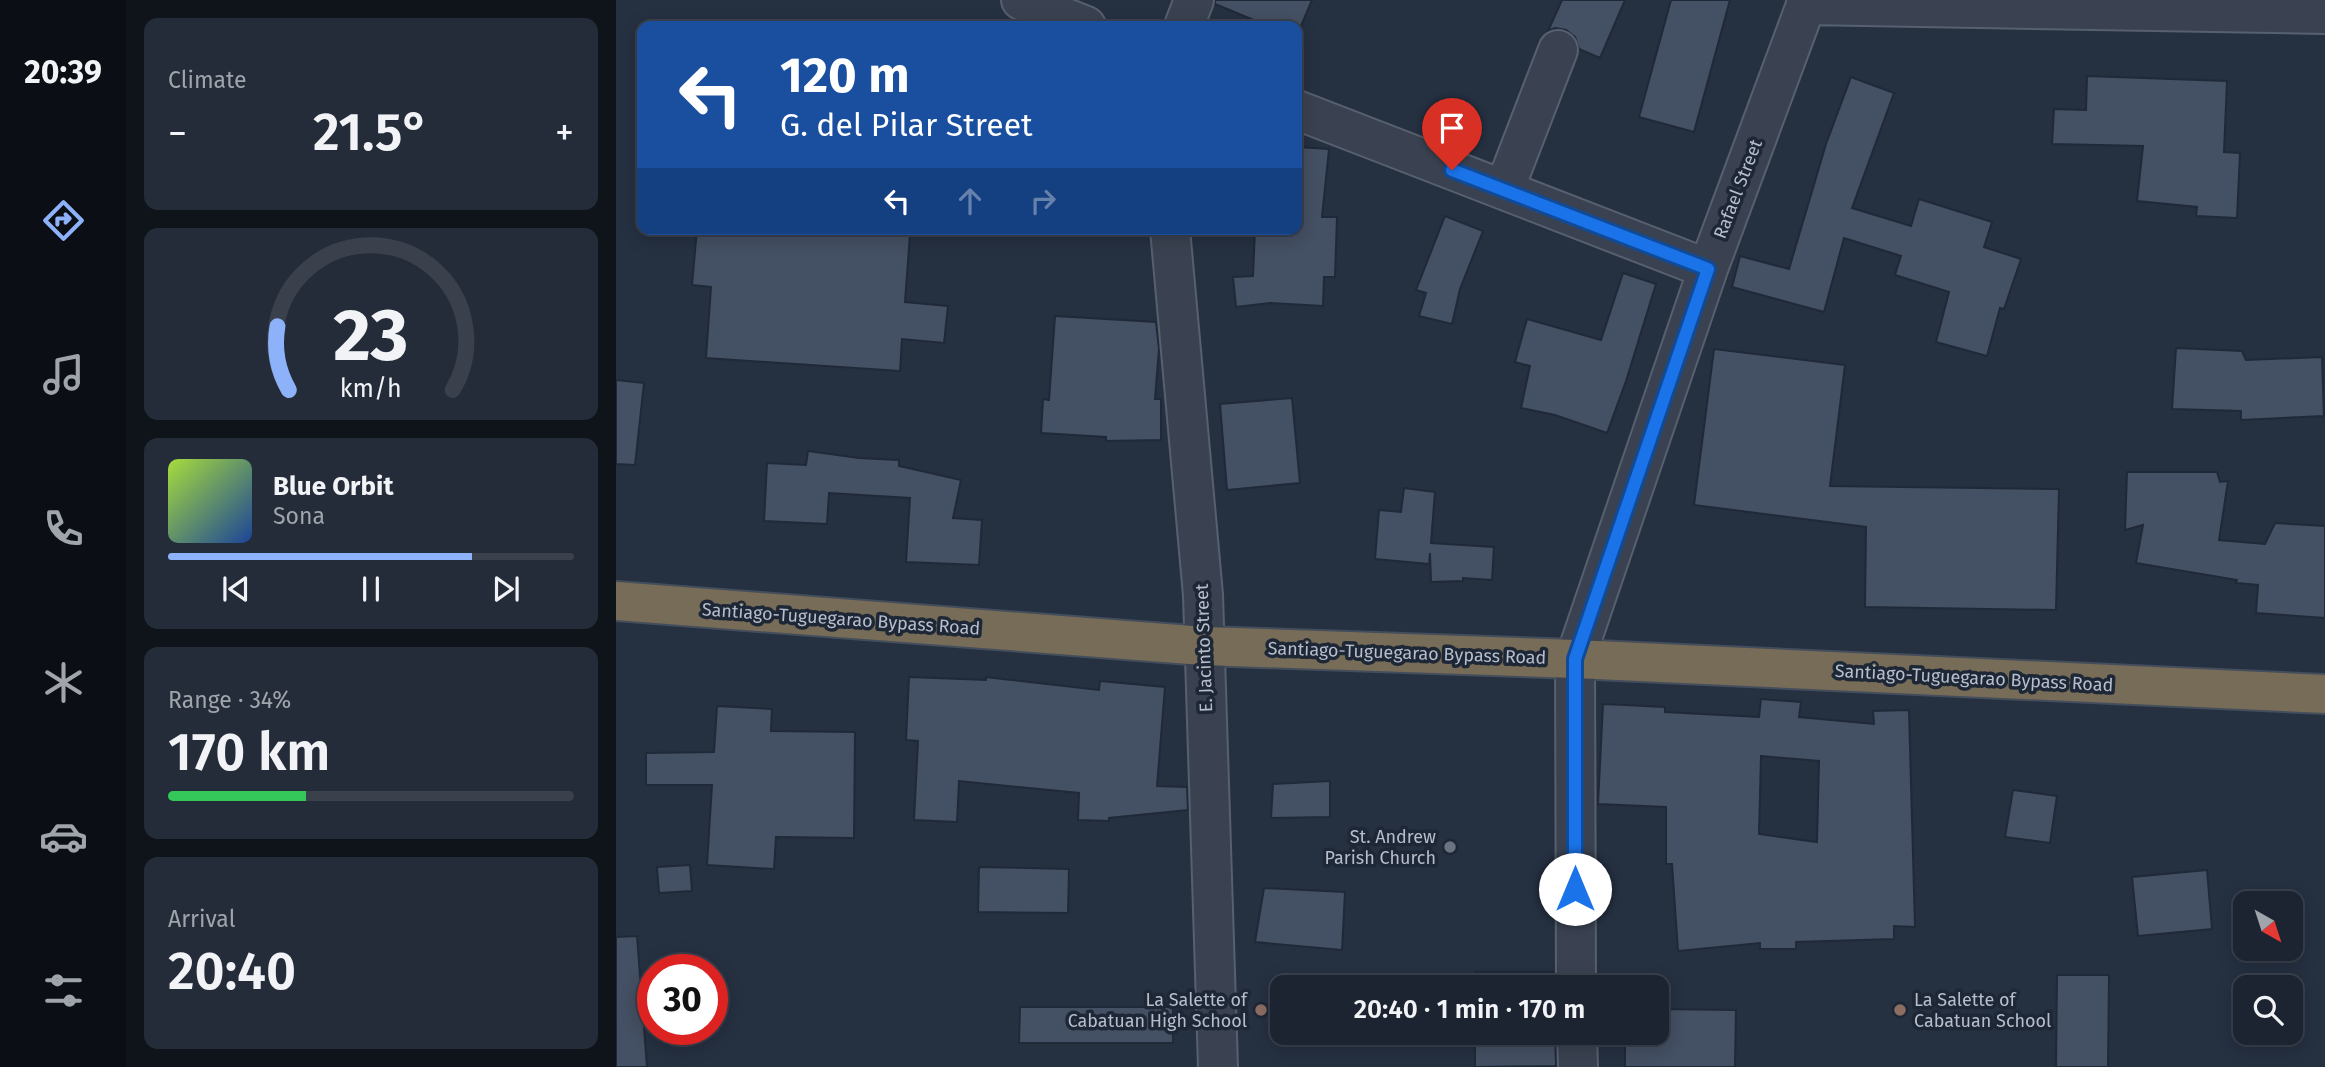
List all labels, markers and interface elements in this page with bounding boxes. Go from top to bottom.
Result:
text: 120 m [780,46,910,105]
icon: left [665,49,756,140]
text: 20:39 [24,53,102,91]
text: Climate [168,66,247,94]
pin [1422,98,1482,170]
text: 21.5° [313,101,429,164]
text: G. del Pilar Street [780,106,1033,144]
icon: arrive [1433,109,1471,147]
text: − [168,110,187,156]
text: + [555,110,574,156]
street label: Rafael Street [1709,136,1767,242]
icon: left [878,182,916,220]
icon: ahead [951,182,989,220]
icon: right [1024,182,1062,220]
icon: directions [39,196,88,245]
text: 23 [333,292,409,379]
icon: music [39,350,88,399]
text: km/h [340,373,402,403]
text: Blue Orbit [273,471,393,502]
text: Sona [273,502,325,530]
icon: phone [39,504,88,553]
icon: previous [217,570,255,608]
icon: pause [352,570,390,608]
icon: next [487,570,525,608]
street label: E. Jacinto Street [1191,583,1217,713]
street label: Santiago-Tuguegarao Bypass Road [701,598,981,640]
street label: Santiago-Tuguegarao Bypass Road [1267,637,1547,669]
icon: climate [39,658,88,707]
street label: Santiago-Tuguegarao Bypass Road [1834,660,2114,696]
text: Range · 34% [168,686,291,714]
text: 170 km [168,721,330,784]
icon: car [39,812,88,861]
place label: St. Andrew Parish Church [1325,826,1436,869]
marker: St. Andrew Parish Church [1442,839,1458,855]
position arrow [1538,852,1612,926]
north arrow [2233,891,2303,961]
map controls [2233,891,2303,1045]
text: Arrival [168,905,235,933]
text: 20:40 [168,940,296,1003]
speed limit sign: 30 [637,954,728,1045]
icon: filters [39,966,88,1015]
button: search [2233,975,2303,1045]
place label: La Salette of Cabatuan High School [1068,989,1249,1032]
place label: La Salette of Cabatuan School [1914,989,2051,1032]
text: 20:40 · 1 min · 170 m [1354,994,1585,1025]
marker: La Salette of Cabatuan High School [1253,1002,1269,1018]
marker: La Salette of Cabatuan School [1892,1002,1908,1018]

